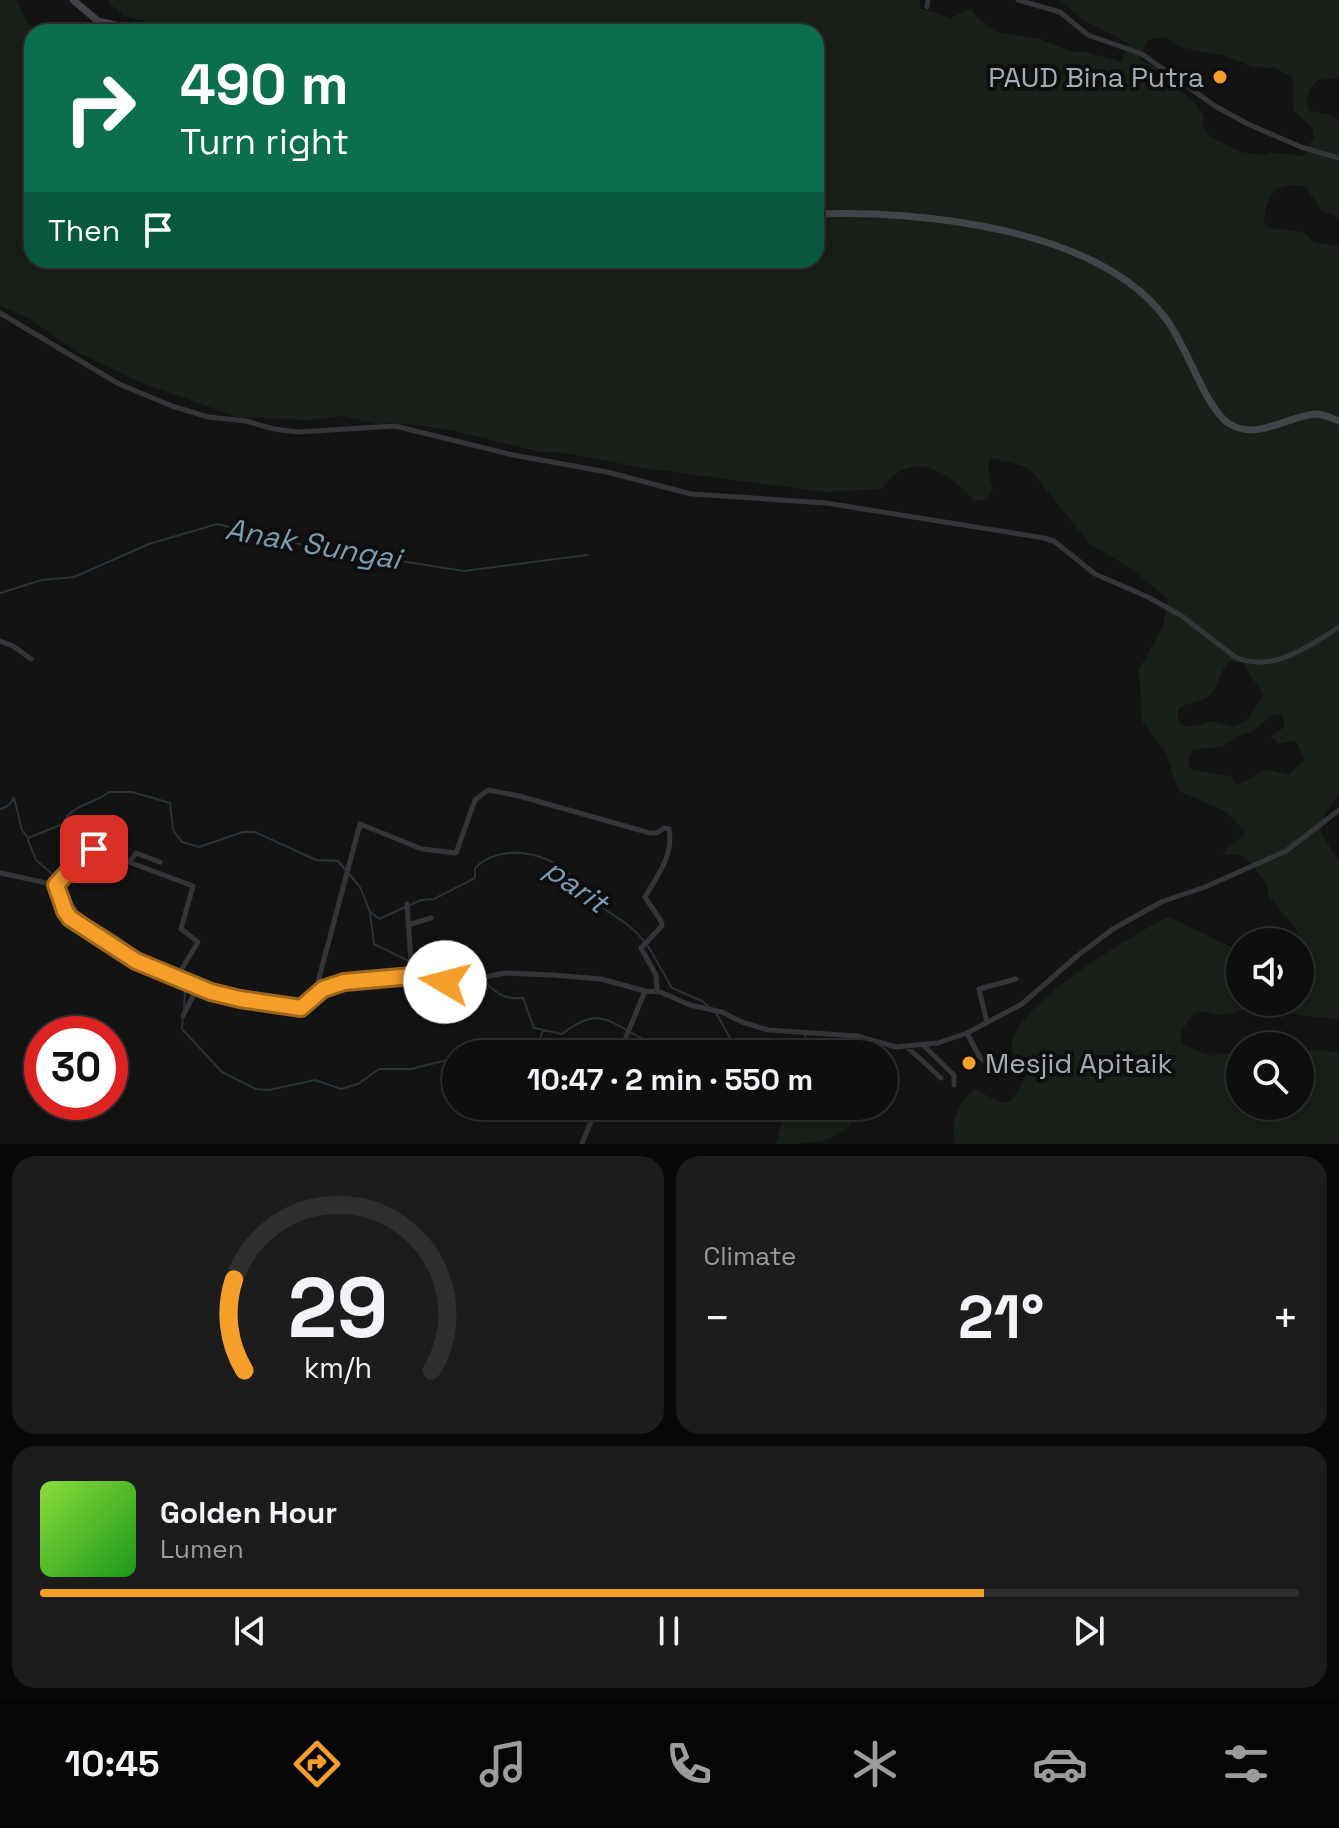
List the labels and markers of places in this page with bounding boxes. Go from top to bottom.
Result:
place label: PAUD Bina Putra [988,59,1204,95]
marker: PAUD Bina Putra [1211,68,1229,86]
pin [60,815,128,883]
place label: Mesjid Apitaik [985,1045,1173,1081]
marker: Mesjid Apitaik [960,1054,978,1072]

